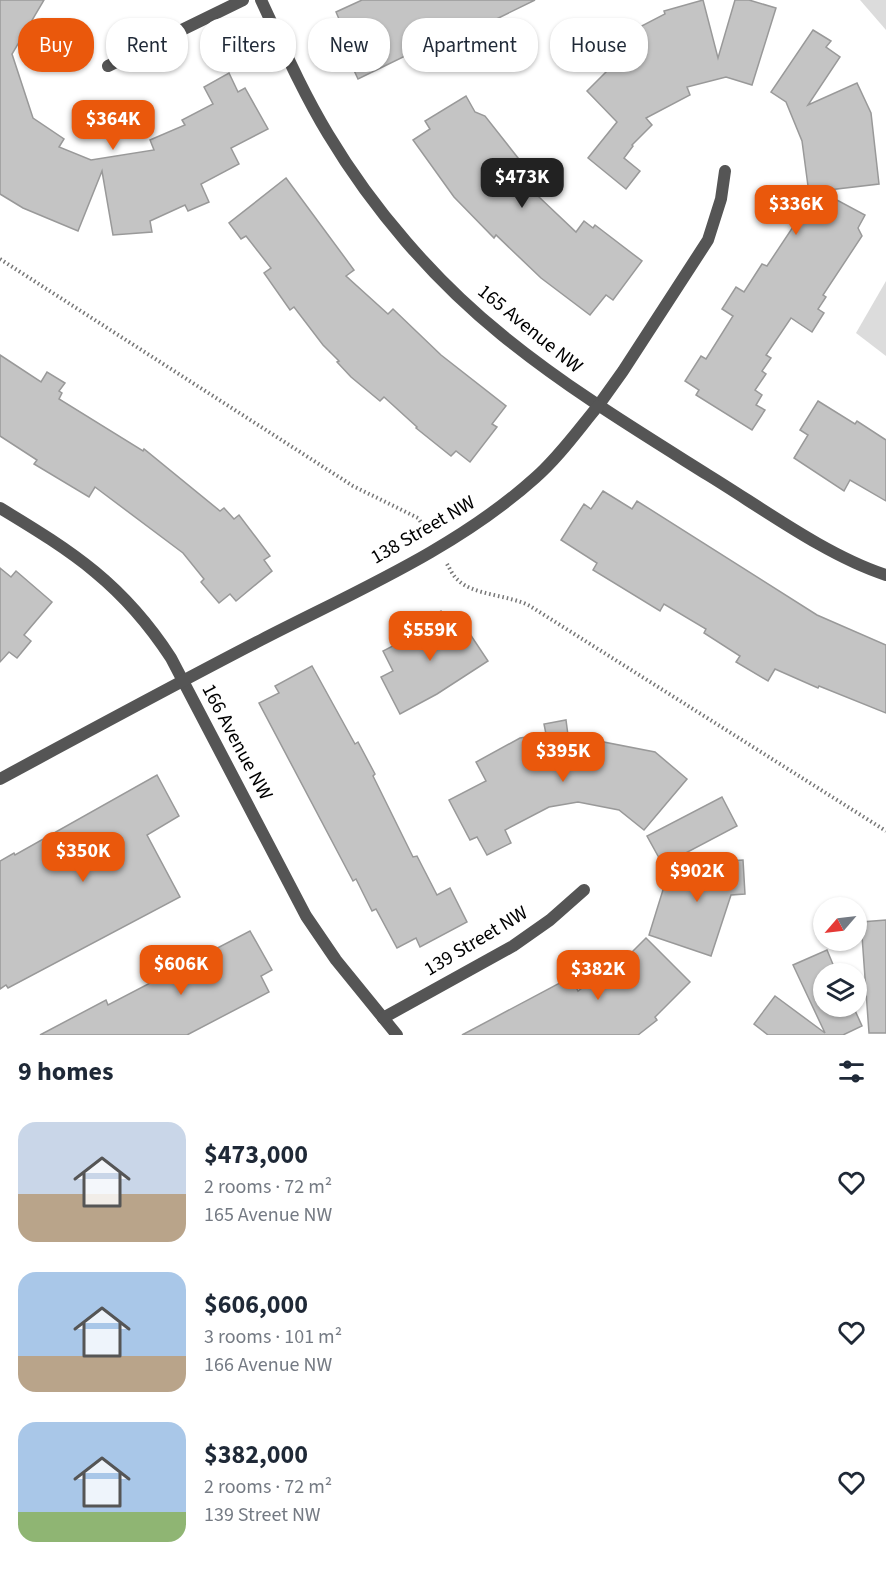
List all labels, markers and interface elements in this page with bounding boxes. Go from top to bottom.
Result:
chip: Buy [18,18,94,72]
chip: Rent [106,18,188,72]
chip: Filters [200,18,296,72]
chip: New [308,18,390,72]
chip: Apartment [402,18,538,72]
chip: House [550,18,648,72]
pin: $364K [71,100,155,151]
text: $364K [86,105,140,133]
pin: $473K [480,158,564,209]
text: $473K [495,163,549,191]
pin: $336K [754,185,838,236]
text: $336K [769,190,823,218]
street label: 165 Avenue NW [471,278,589,380]
street label: 138 Street NW [366,489,481,571]
pin: $559K [388,611,472,662]
text: $559K [403,616,457,644]
street label: 166 Avenue NW [195,679,280,805]
pin: $395K [521,732,605,783]
text: $395K [536,737,590,765]
pin: $350K [41,832,125,883]
text: $350K [56,837,110,865]
pin: $902K [655,852,739,903]
text: $902K [670,857,724,885]
north arrow [813,897,867,951]
map controls [813,897,867,1017]
street label: 139 Street NW [419,899,533,983]
pin: $606K [139,945,223,996]
text: $606K [154,950,208,978]
pin: $382K [556,950,640,1001]
text: $382K [571,955,625,983]
button: layers [813,963,867,1017]
text: 9 homes [18,1053,113,1090]
icon: filters [835,1055,868,1088]
text: $473,000 [204,1136,308,1173]
icon: home [66,1146,138,1218]
icon: heart [835,1166,868,1199]
text: 2 rooms · 72 m² [204,1173,332,1201]
text: 165 Avenue NW [204,1201,332,1229]
text: $606,000 [204,1286,308,1323]
icon: home [66,1296,138,1368]
icon: heart [835,1316,868,1349]
text: 3 rooms · 101 m² [204,1323,342,1351]
text: 166 Avenue NW [204,1351,332,1379]
text: $382,000 [204,1436,308,1473]
icon: home [66,1446,138,1518]
icon: heart [835,1466,868,1499]
text: 2 rooms · 72 m² [204,1473,332,1501]
text: 139 Street NW [204,1501,321,1529]

